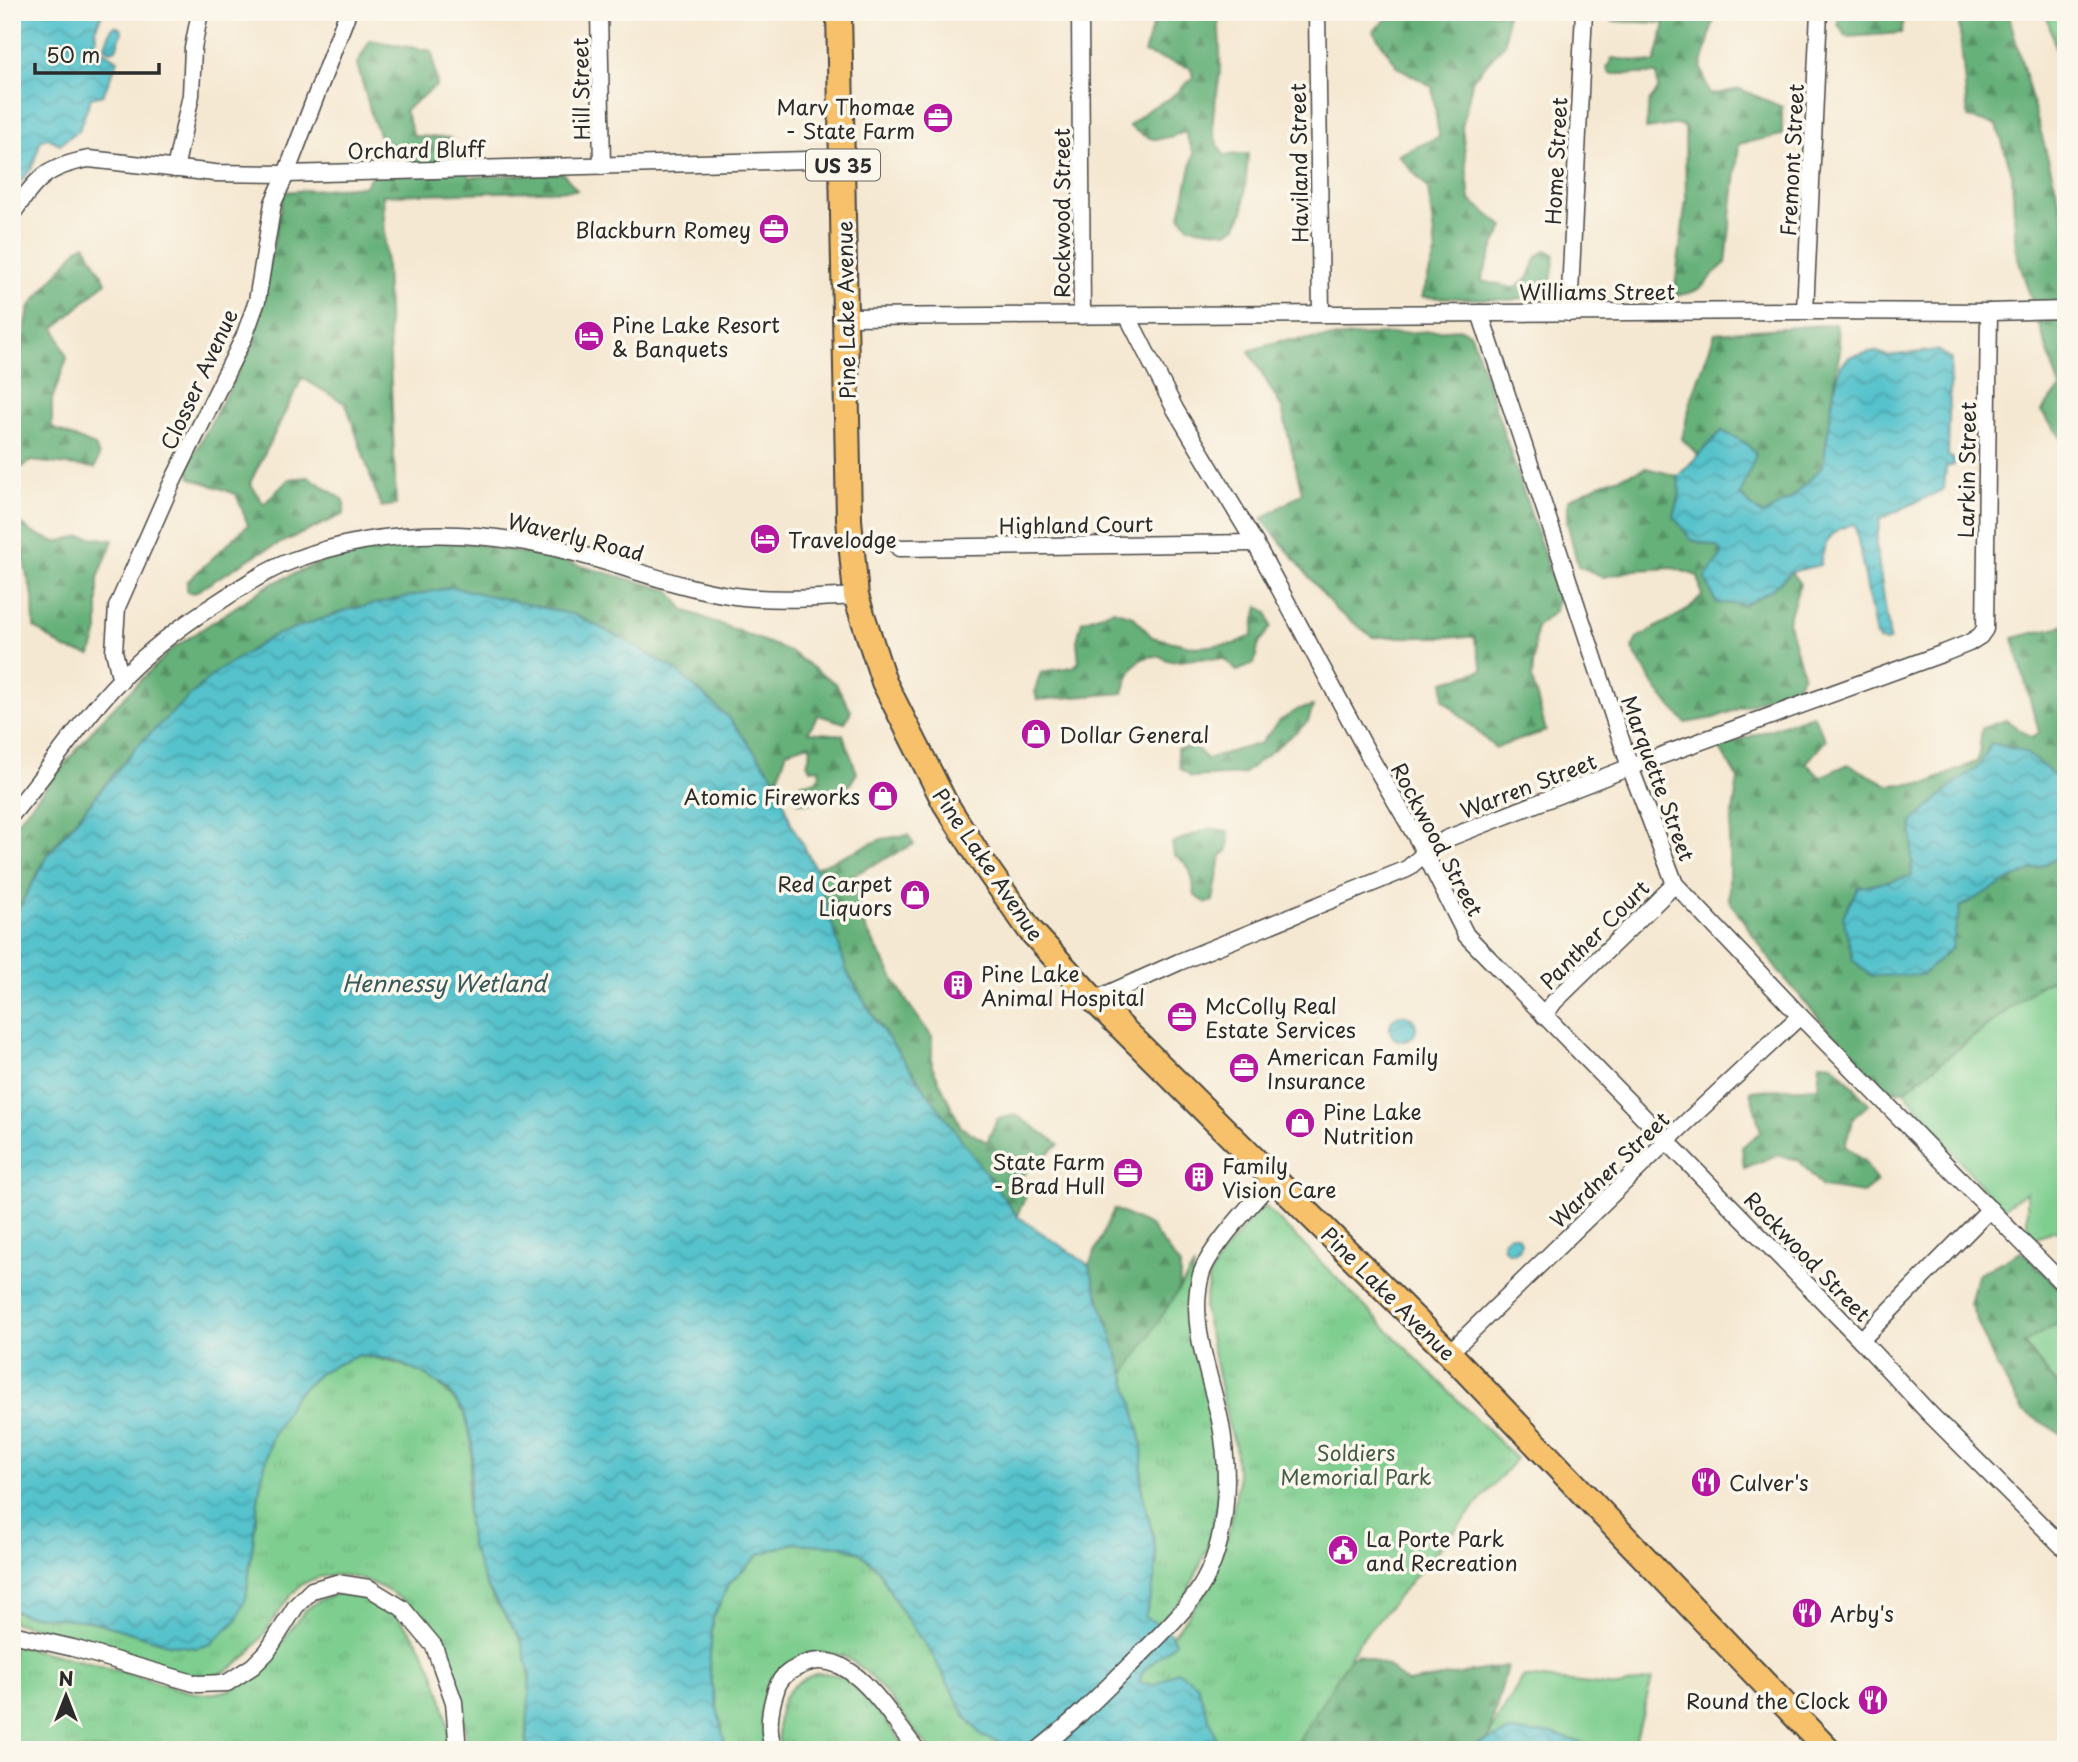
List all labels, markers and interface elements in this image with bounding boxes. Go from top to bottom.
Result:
scale bar [35,32,159,76]
street label: Hill Street [563,37,597,141]
text: 50 m [46,38,100,70]
street label: Haviland Street [1281,83,1315,243]
street label: Fremont Street [1771,83,1811,237]
place label: Marv Thomae - State Farm [776,90,915,146]
street label: Home Street [1536,96,1574,226]
office icon: Marv Thomae - State Farm [921,101,955,135]
street label: Rockwood Street [1045,128,1077,298]
street label: Orchard Bluff [347,132,487,166]
road number: US 35 [806,150,880,181]
office icon: Blackburn Romey [757,212,791,246]
place label: Blackburn Romey [575,213,751,245]
street label: Pine Lake Avenue [827,220,863,400]
street label: Williams Street [1519,275,1675,307]
street label: Closser Avenue [151,303,245,455]
place label: Pine Lake Resort & Banquets [612,308,780,364]
hotel icon: Pine Lake Resort & Banquets [572,319,606,353]
street label: Larkin Street [1949,402,1983,538]
street label: Waverly Road [505,504,647,568]
street label: Highland Court [999,507,1153,541]
hotel icon: Travelodge [748,522,782,556]
place label: Travelodge [788,523,897,555]
street label: Marquette Street [1614,691,1704,865]
shop icon: Dollar General [1019,717,1053,751]
place label: Dollar General [1059,718,1209,750]
street label: Warren Street [1455,744,1601,826]
street label: Rockwood Street [1384,756,1492,922]
shop icon: Atomic Fireworks [866,779,900,813]
place label: Atomic Fireworks [684,780,860,812]
street label: Pine Lake Avenue [926,781,1052,947]
place label: Red Carpet Liquors [777,867,892,923]
street label: Panther Court [1532,872,1656,996]
shop icon: Red Carpet Liquors [898,878,932,912]
place label: Pine Lake Animal Hospital [981,957,1145,1013]
water label: Hennessy Wetland [342,965,549,1000]
building icon: Pine Lake Animal Hospital [941,968,975,1002]
place label: McColly Real Estate Services [1205,989,1356,1045]
office icon: McColly Real Estate Services [1165,1000,1199,1034]
place label: American Family Insurance [1267,1040,1438,1096]
office icon: American Family Insurance [1227,1051,1261,1085]
place label: Pine Lake Nutrition [1323,1095,1422,1151]
street label: Wardner Street [1542,1103,1676,1235]
shop icon: Pine Lake Nutrition [1283,1106,1317,1140]
place label: State Farm - Brad Hull [992,1145,1105,1201]
place label: Family Vision Care [1222,1149,1336,1205]
office icon: State Farm - Brad Hull [1111,1156,1145,1190]
building icon: Family Vision Care [1182,1160,1216,1194]
street label: Rockwood Street [1737,1184,1879,1328]
street label: Pine Lake Avenue [1315,1219,1463,1367]
park label: Soldiers Memorial Park [1280,1436,1432,1492]
restaurant icon: Culver's [1689,1465,1723,1499]
place label: Culver's [1729,1466,1808,1498]
place label: La Porte Park and Recreation [1366,1522,1518,1578]
public building icon: La Porte Park and Recreation [1326,1533,1360,1567]
restaurant icon: Arby's [1790,1596,1824,1630]
place label: Arby's [1830,1597,1894,1629]
north arrow [32,1660,102,1730]
text: N [58,1664,74,1692]
restaurant icon: Round the Clock [1856,1683,1890,1717]
place label: Round the Clock [1686,1684,1850,1716]

